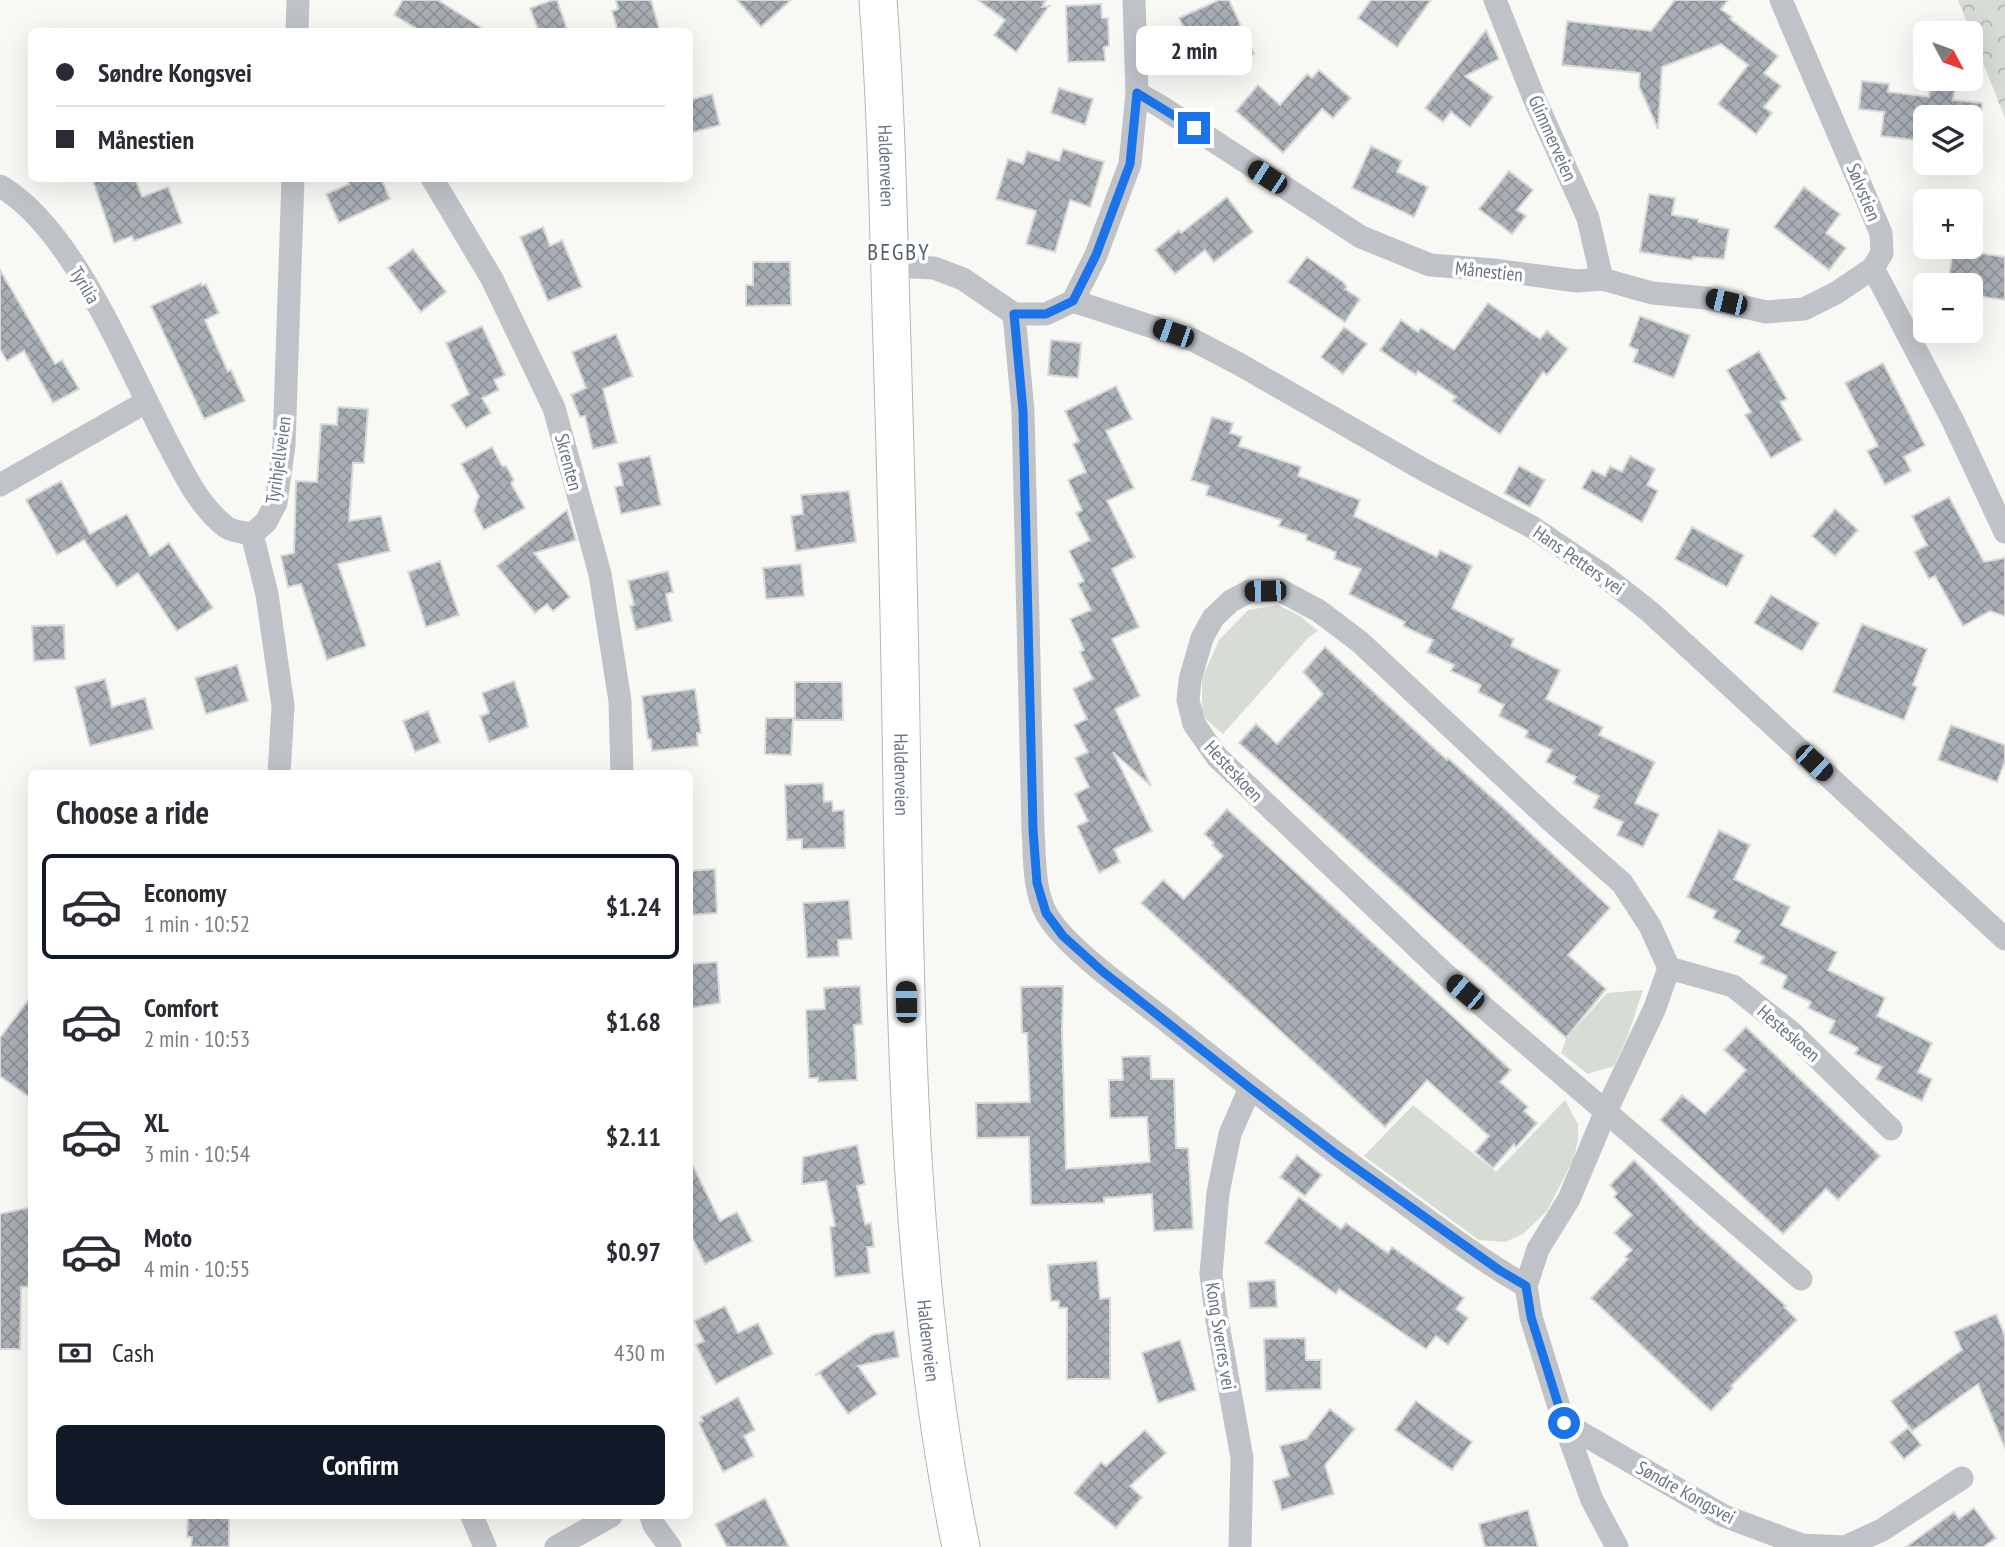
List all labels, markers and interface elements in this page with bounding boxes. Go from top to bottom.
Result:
north arrow [1913,21,1983,91]
map controls [1913,21,1983,343]
callout: 2 min [1136,26,1252,76]
text: 2 min [1171,36,1217,65]
text: Søndre Kongsvei [98,56,252,89]
street label: Glimmerveien [1523,91,1583,185]
button: layers [1913,105,1983,175]
route end [1178,112,1210,144]
text: Månestien [98,123,194,156]
street label: Haldenveien [873,124,900,207]
car [1244,157,1291,197]
street label: Sølvstien [1842,160,1886,224]
button: + [1913,189,1983,259]
district label: BEGBY [867,237,931,266]
street label: Månestien [1454,256,1524,286]
street label: Tyrilia [65,262,105,308]
button: − [1913,273,1983,343]
car [1704,287,1749,317]
car [1150,316,1197,350]
street label: Tyrihjellveien [260,415,296,505]
street label: Skrenten [550,431,588,493]
street label: Hans Petters vei [1529,520,1629,600]
car [1244,580,1287,602]
street label: Haldenveien [889,733,914,816]
street label: Hesteskoen [1200,735,1268,807]
car [1792,741,1837,785]
text: Choose a ride [56,791,209,833]
icon: car [60,875,123,938]
text: Economy [144,876,226,909]
text: $1.24 [606,890,661,923]
text: 1 min · 10:52 [144,909,250,938]
car [1443,970,1488,1014]
car [896,981,917,1023]
icon: car [60,990,123,1053]
text: Comfort [144,991,218,1024]
street label: Hesteskoen [1753,999,1825,1067]
text: $1.68 [606,1005,661,1038]
text: 2 min · 10:53 [144,1024,250,1053]
icon: car [60,1105,123,1168]
text: XL [144,1106,169,1139]
text: $2.11 [606,1120,661,1153]
text: 3 min · 10:54 [144,1139,250,1168]
icon: car [60,1220,123,1283]
text: Moto [144,1221,192,1254]
text: $0.97 [606,1235,661,1268]
text: 4 min · 10:55 [144,1254,250,1283]
street label: Kong Sverres vei [1201,1280,1241,1392]
street label: Haldenveien [912,1299,945,1383]
icon: cash [56,1334,94,1372]
text: Cash [112,1336,154,1369]
text: 430 m [614,1338,665,1367]
route start [1548,1407,1580,1439]
button: Confirm [56,1425,665,1505]
street label: Søndre Kongsvei [1632,1455,1740,1529]

